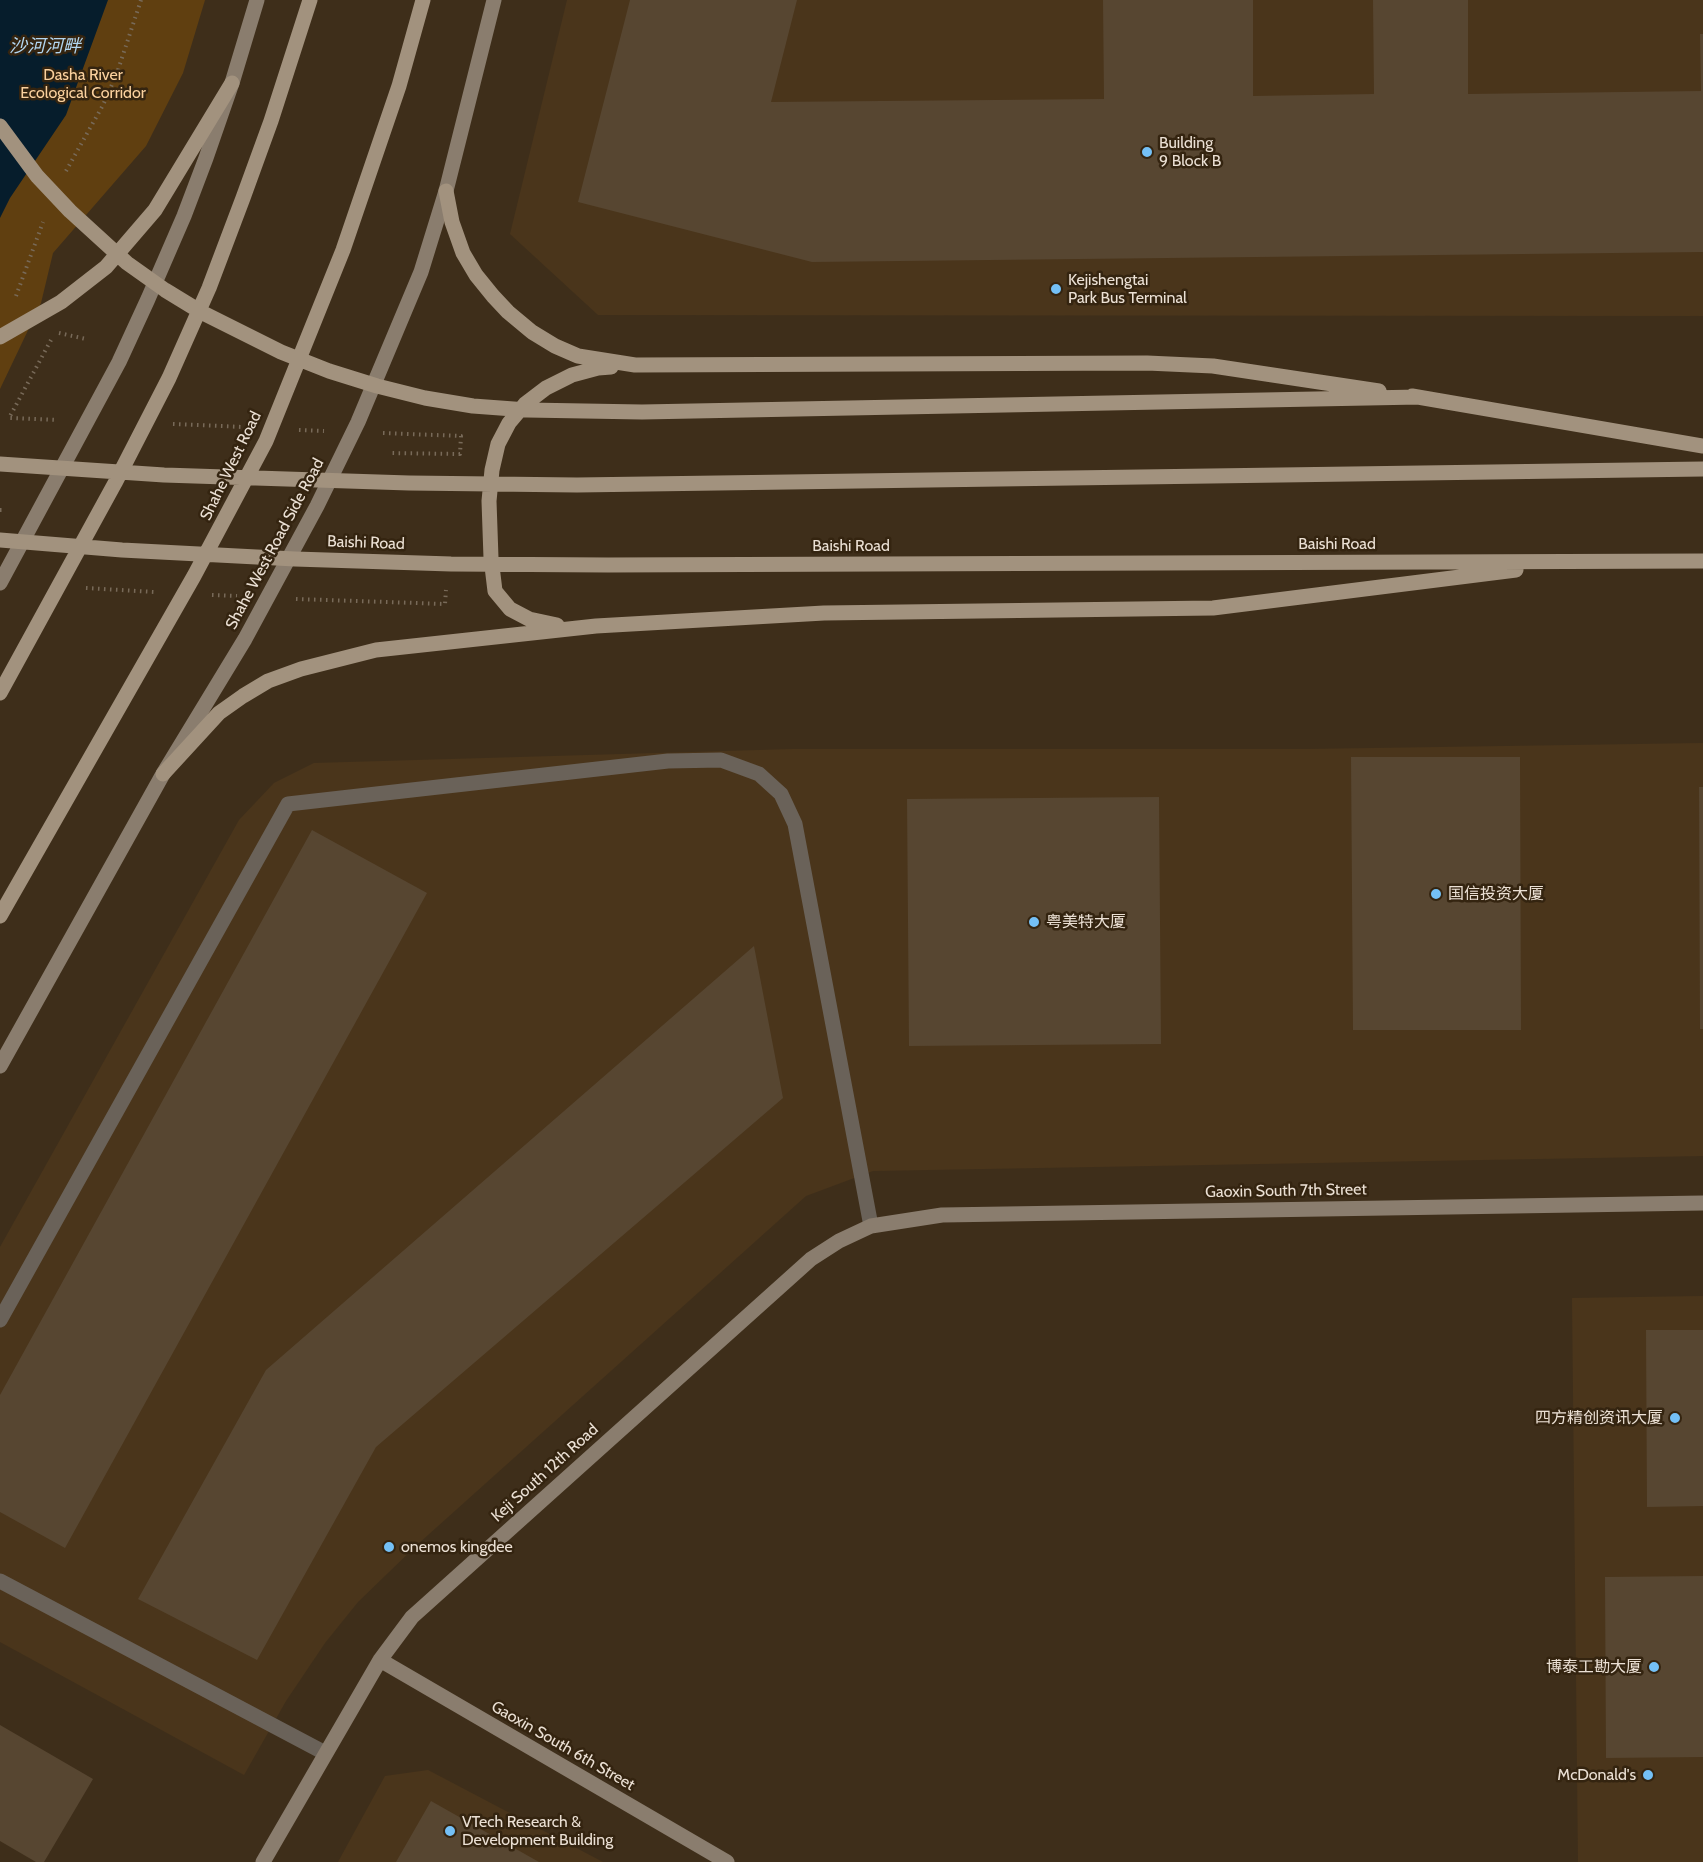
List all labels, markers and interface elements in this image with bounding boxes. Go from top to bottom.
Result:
water label: 沙河河畔 [9,36,81,58]
park label: Dasha River Ecological Corridor [20,65,146,103]
place label: Building 9 Block B [1159,133,1221,171]
marker: Building 9 Block B [1140,145,1154,159]
place label: Kejishengtai Park Bus Terminal [1068,270,1187,308]
marker: Kejishengtai Park Bus Terminal [1049,282,1063,296]
street label: Shahe West Road [196,408,266,524]
street label: Shahe West Road Side Road [222,455,328,633]
street label: Baishi Road [327,532,405,554]
street label: Baishi Road [1298,534,1376,554]
street label: Baishi Road [812,536,890,556]
place label: 国信投资大厦 [1448,884,1544,904]
marker: 国信投资大厦 [1429,887,1443,901]
place label: 粤美特大厦 [1046,912,1126,932]
marker: 粤美特大厦 [1027,915,1041,929]
street label: Gaoxin South 7th Street [1205,1180,1367,1202]
place label: 四方精创资讯大厦 [1535,1408,1663,1428]
marker: 四方精创资讯大厦 [1668,1411,1682,1425]
street label: Keji South 12th Road [488,1420,602,1526]
place label: onemos kingdee [401,1537,513,1557]
marker: onemos kingdee [382,1540,396,1554]
place label: 博泰工勘大厦 [1546,1657,1642,1677]
marker: 博泰工勘大厦 [1647,1660,1661,1674]
street label: Gaoxin South 6th Street [488,1697,638,1795]
place label: McDonald's [1557,1765,1636,1785]
marker: McDonald's [1641,1768,1655,1782]
place label: VTech Research & Development Building [462,1812,613,1850]
marker: VTech Research & Development Building [443,1824,457,1838]

